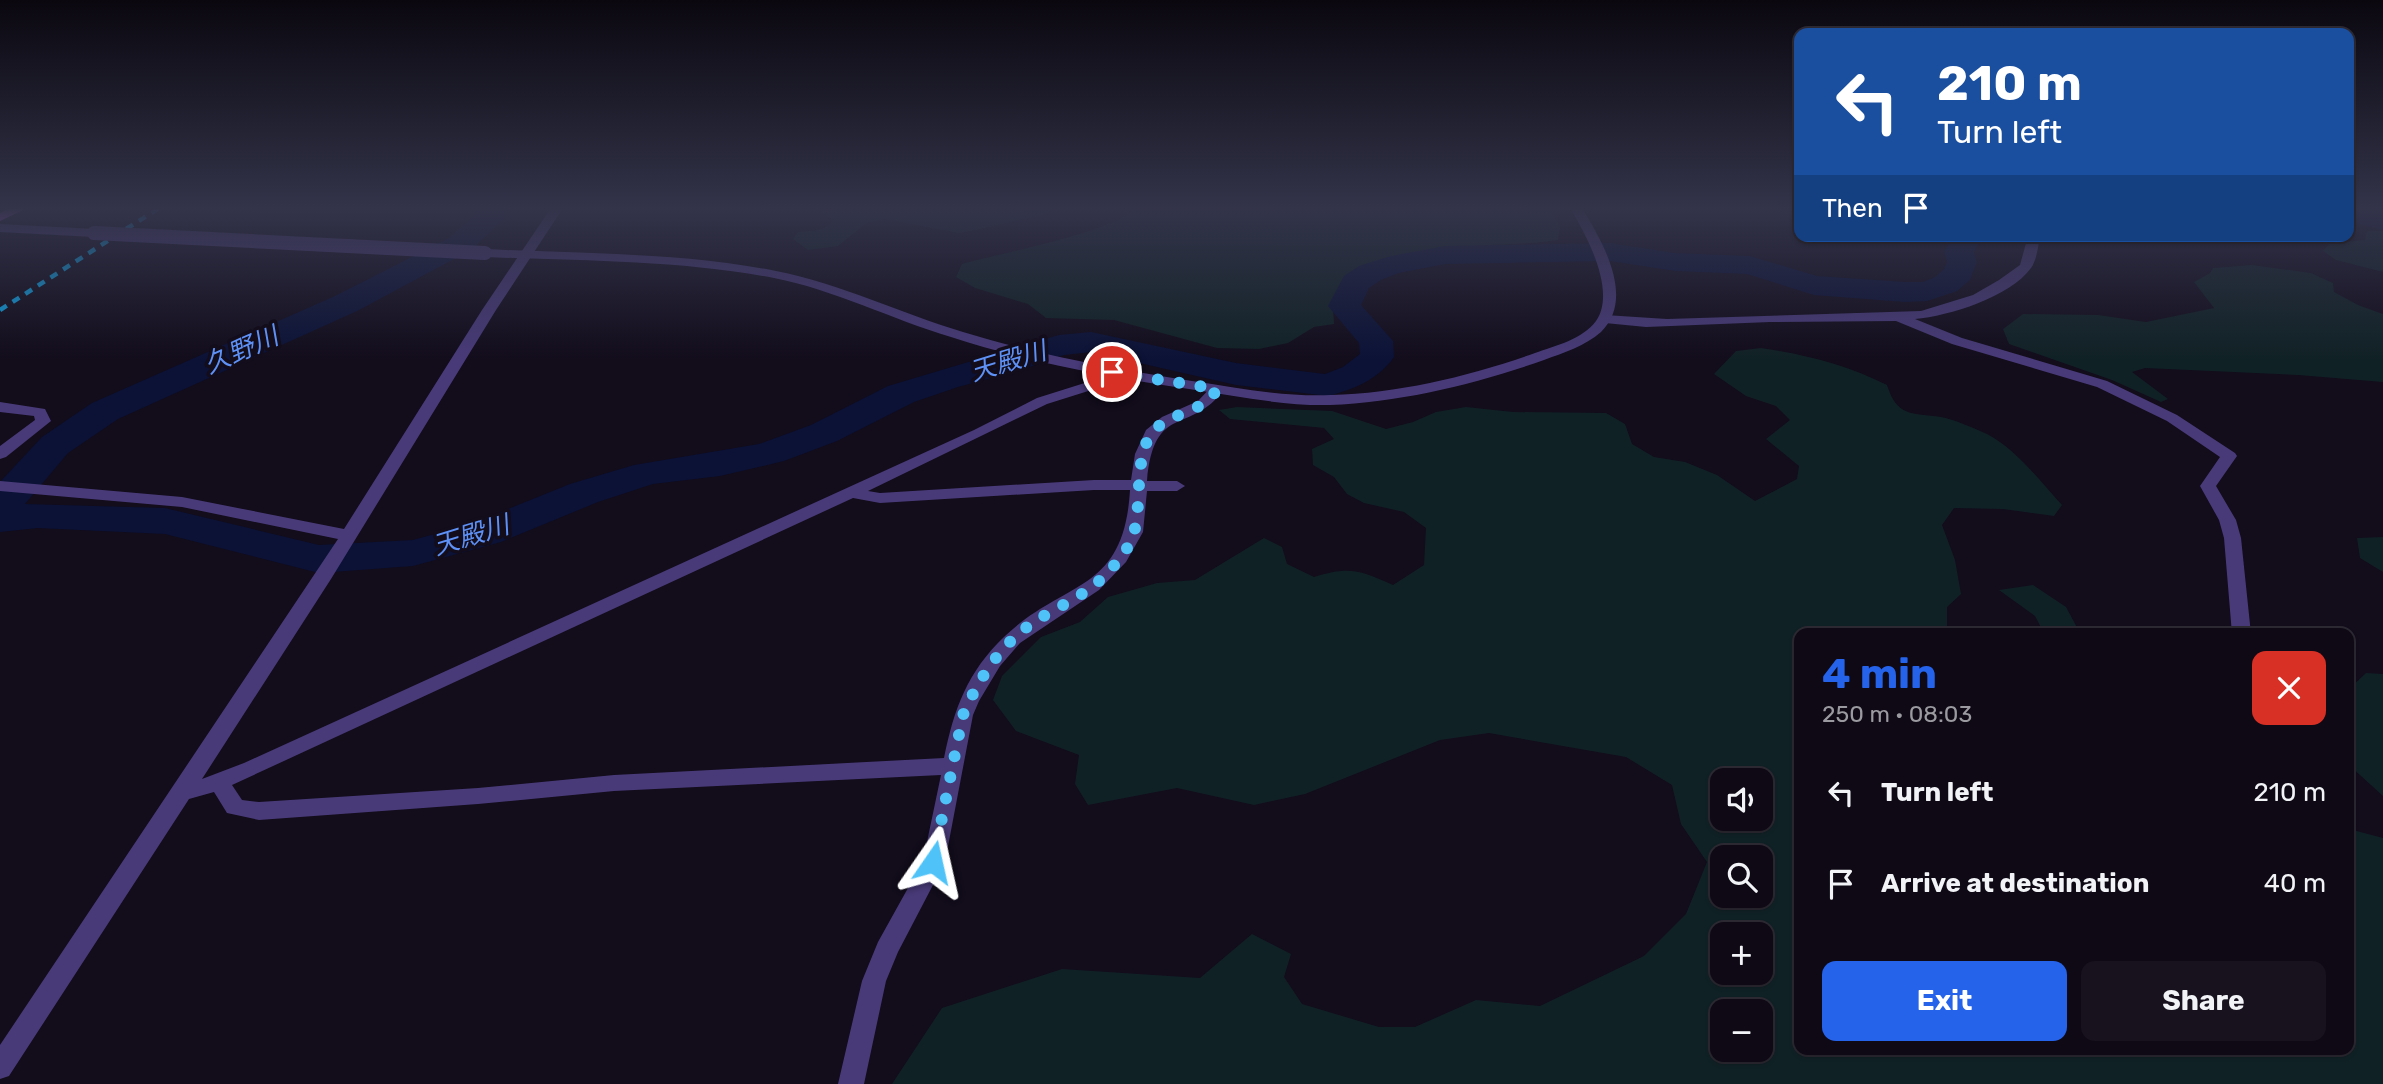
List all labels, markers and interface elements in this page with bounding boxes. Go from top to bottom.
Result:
text: 210 m [1937,54,2082,112]
icon: left [1822,56,1913,147]
text: Turn left [1937,113,2062,151]
icon: arrive [1897,189,1935,227]
text: Then [1822,193,1883,224]
water label: 久野川 [199,319,286,380]
water label: 天殿川 [966,334,1053,388]
pin [1082,342,1142,402]
icon: arrive [1093,353,1131,391]
water label: 天殿川 [429,508,516,562]
text: 4 min [1822,649,1937,699]
button: close [2252,651,2326,725]
text: 250 m · 08:03 [1822,700,1972,728]
map controls [1710,768,1773,1062]
button: sound [1710,768,1773,831]
icon: left [1822,774,1860,812]
text: Turn left [1881,777,1993,808]
text: 210 m [2254,777,2326,808]
position arrow [896,825,970,899]
button: search [1710,845,1773,908]
icon: arrive [1822,865,1860,903]
text: Arrive at destination [1881,868,2149,899]
text: 40 m [2264,868,2326,899]
button: + [1710,922,1773,985]
button: Exit [1822,961,2067,1041]
button: Share [2081,961,2326,1041]
button: − [1710,999,1773,1062]

